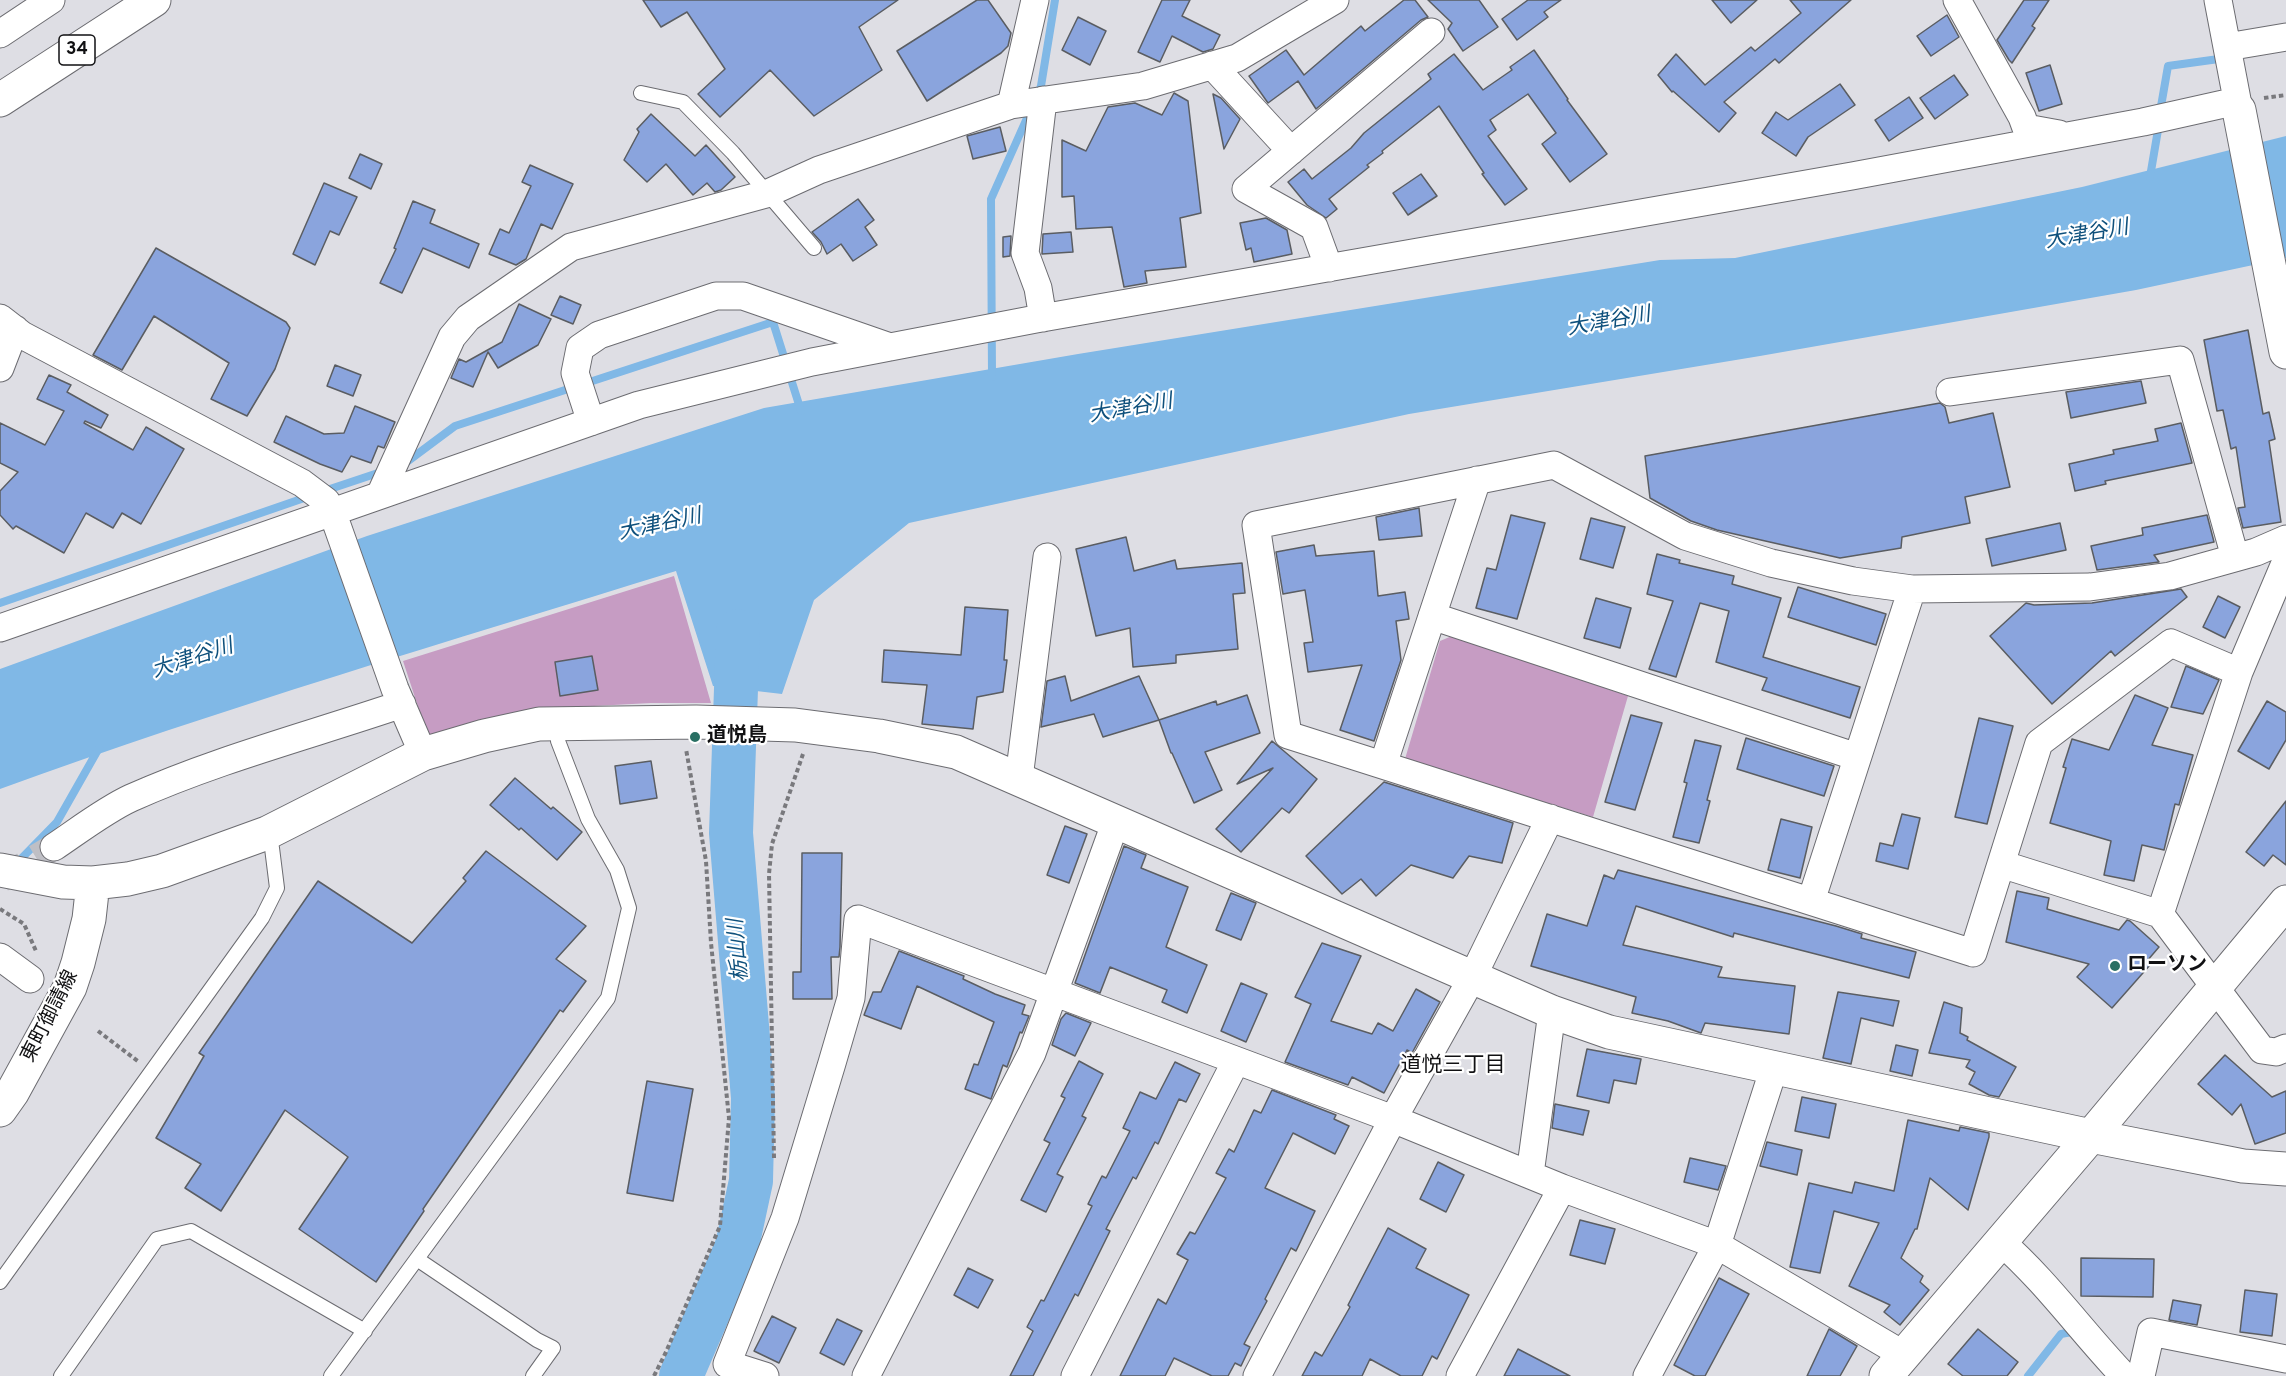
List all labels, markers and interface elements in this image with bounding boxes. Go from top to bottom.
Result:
road number: 34 [59,35,95,65]
water label: 大津谷川 [2043,216,2131,256]
water label: 大津谷川 [1565,303,1653,343]
water label: 大津谷川 [1087,390,1175,430]
water label: 大津谷川 [616,505,704,547]
water label: 大津谷川 [149,635,237,685]
place label: 道悦島 [707,725,767,749]
marker: 道悦島 [688,730,702,744]
water label: 栃山川 [725,918,755,982]
place label: ローソン [2127,954,2207,978]
marker: ローソン [2108,959,2122,973]
street label: 東町御請線 [18,967,84,1067]
district label: 道悦三丁目 [1401,1054,1505,1080]

